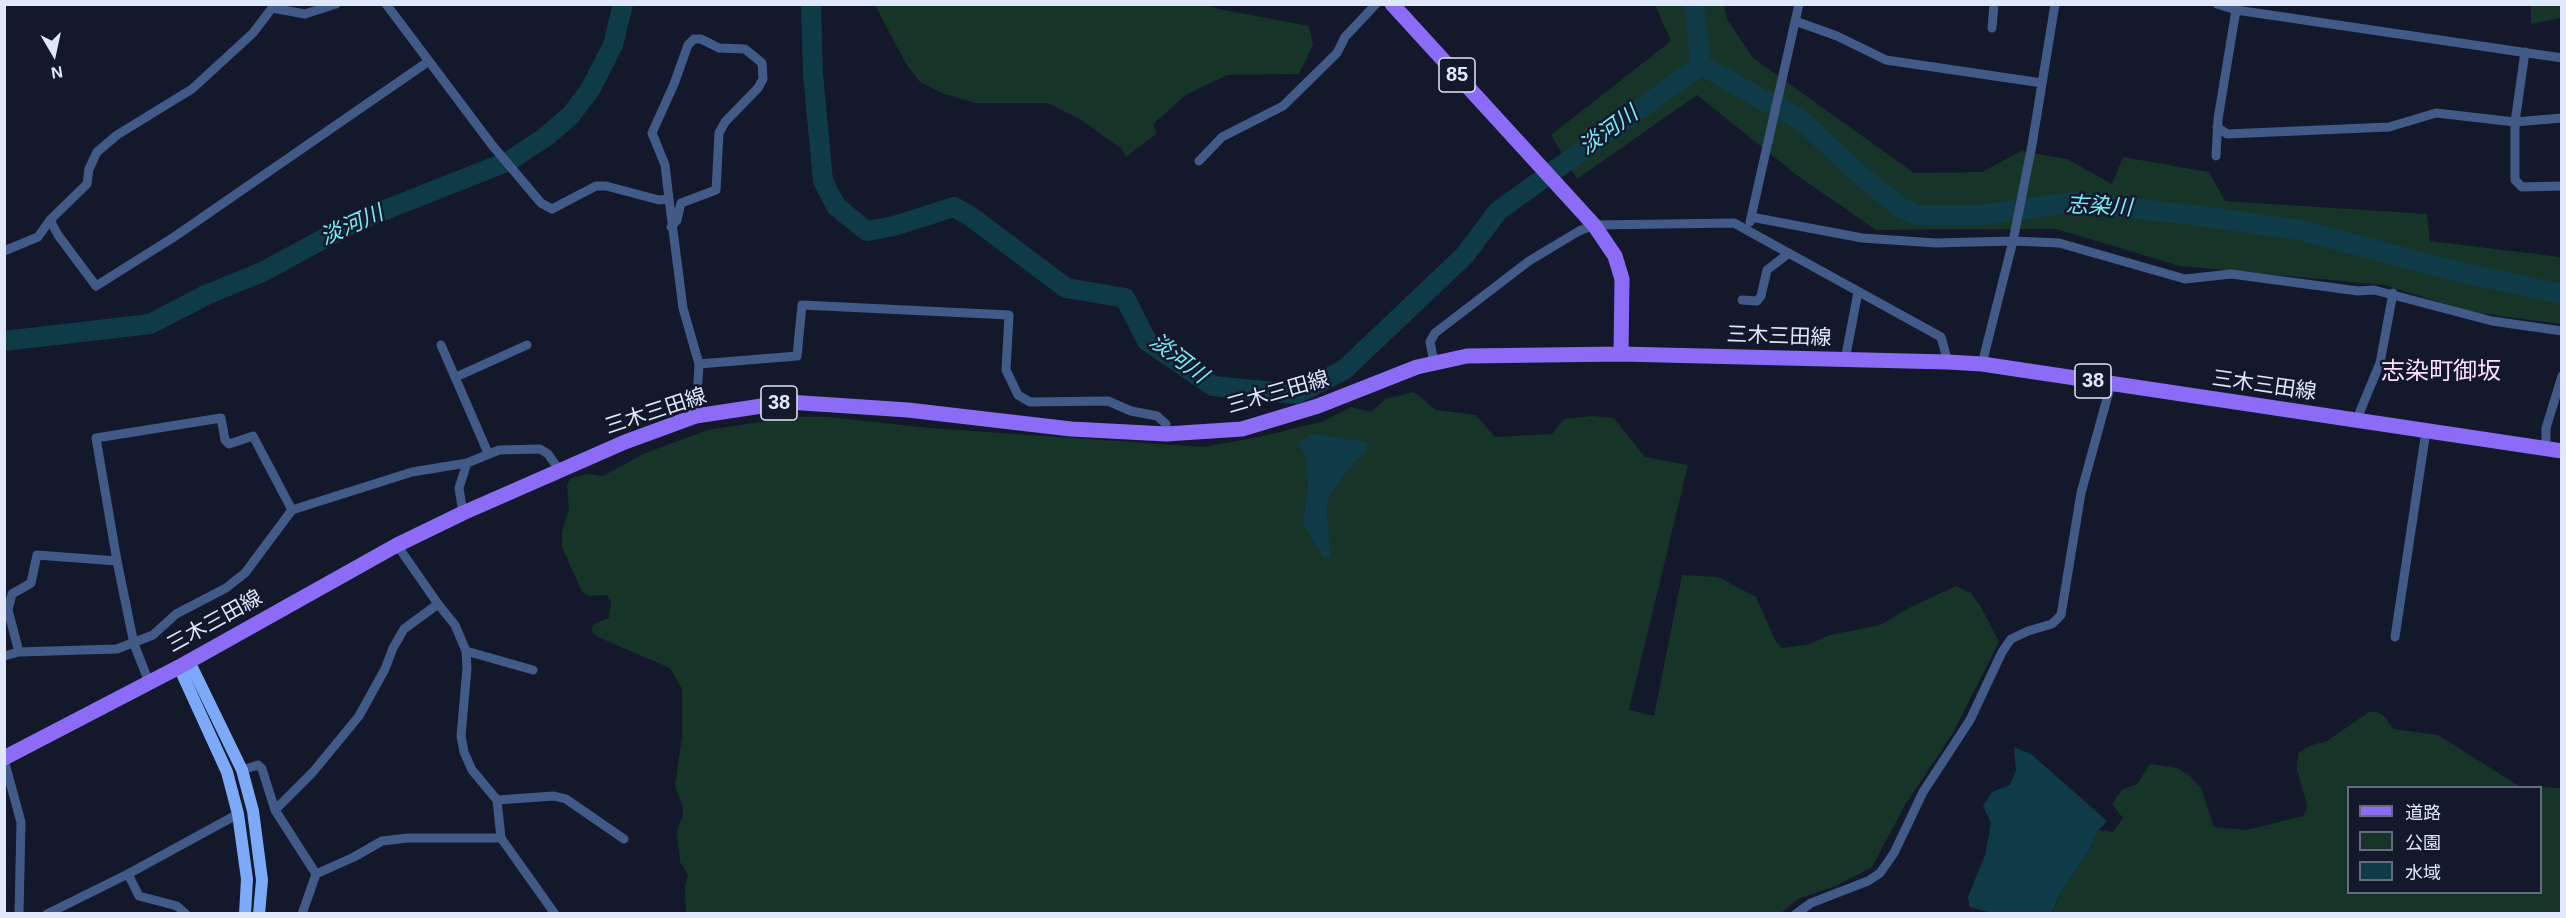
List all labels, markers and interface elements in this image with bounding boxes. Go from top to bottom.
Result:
north arrow [24,24,84,84]
road number: 85 [1439,58,1475,92]
text: N [50,63,64,82]
water label: 淡河川 [1575,101,1643,161]
water label: 志染川 [2065,192,2133,222]
water label: 淡河川 [316,201,388,251]
street label: 三木三田線 [1726,323,1832,351]
water label: 淡河川 [1144,329,1212,389]
district label: 志染町御坂 [2381,358,2501,386]
road number: 38 [2075,364,2111,398]
street label: 三木三田線 [1224,366,1332,420]
street label: 三木三田線 [2210,366,2318,406]
street label: 三木三田線 [602,384,710,440]
road number: 38 [761,386,797,420]
street label: 三木三田線 [163,586,267,658]
legend [2347,786,2542,894]
text: 道路 [2405,803,2441,823]
text: 公園 [2405,833,2441,853]
text: 水域 [2405,863,2441,883]

